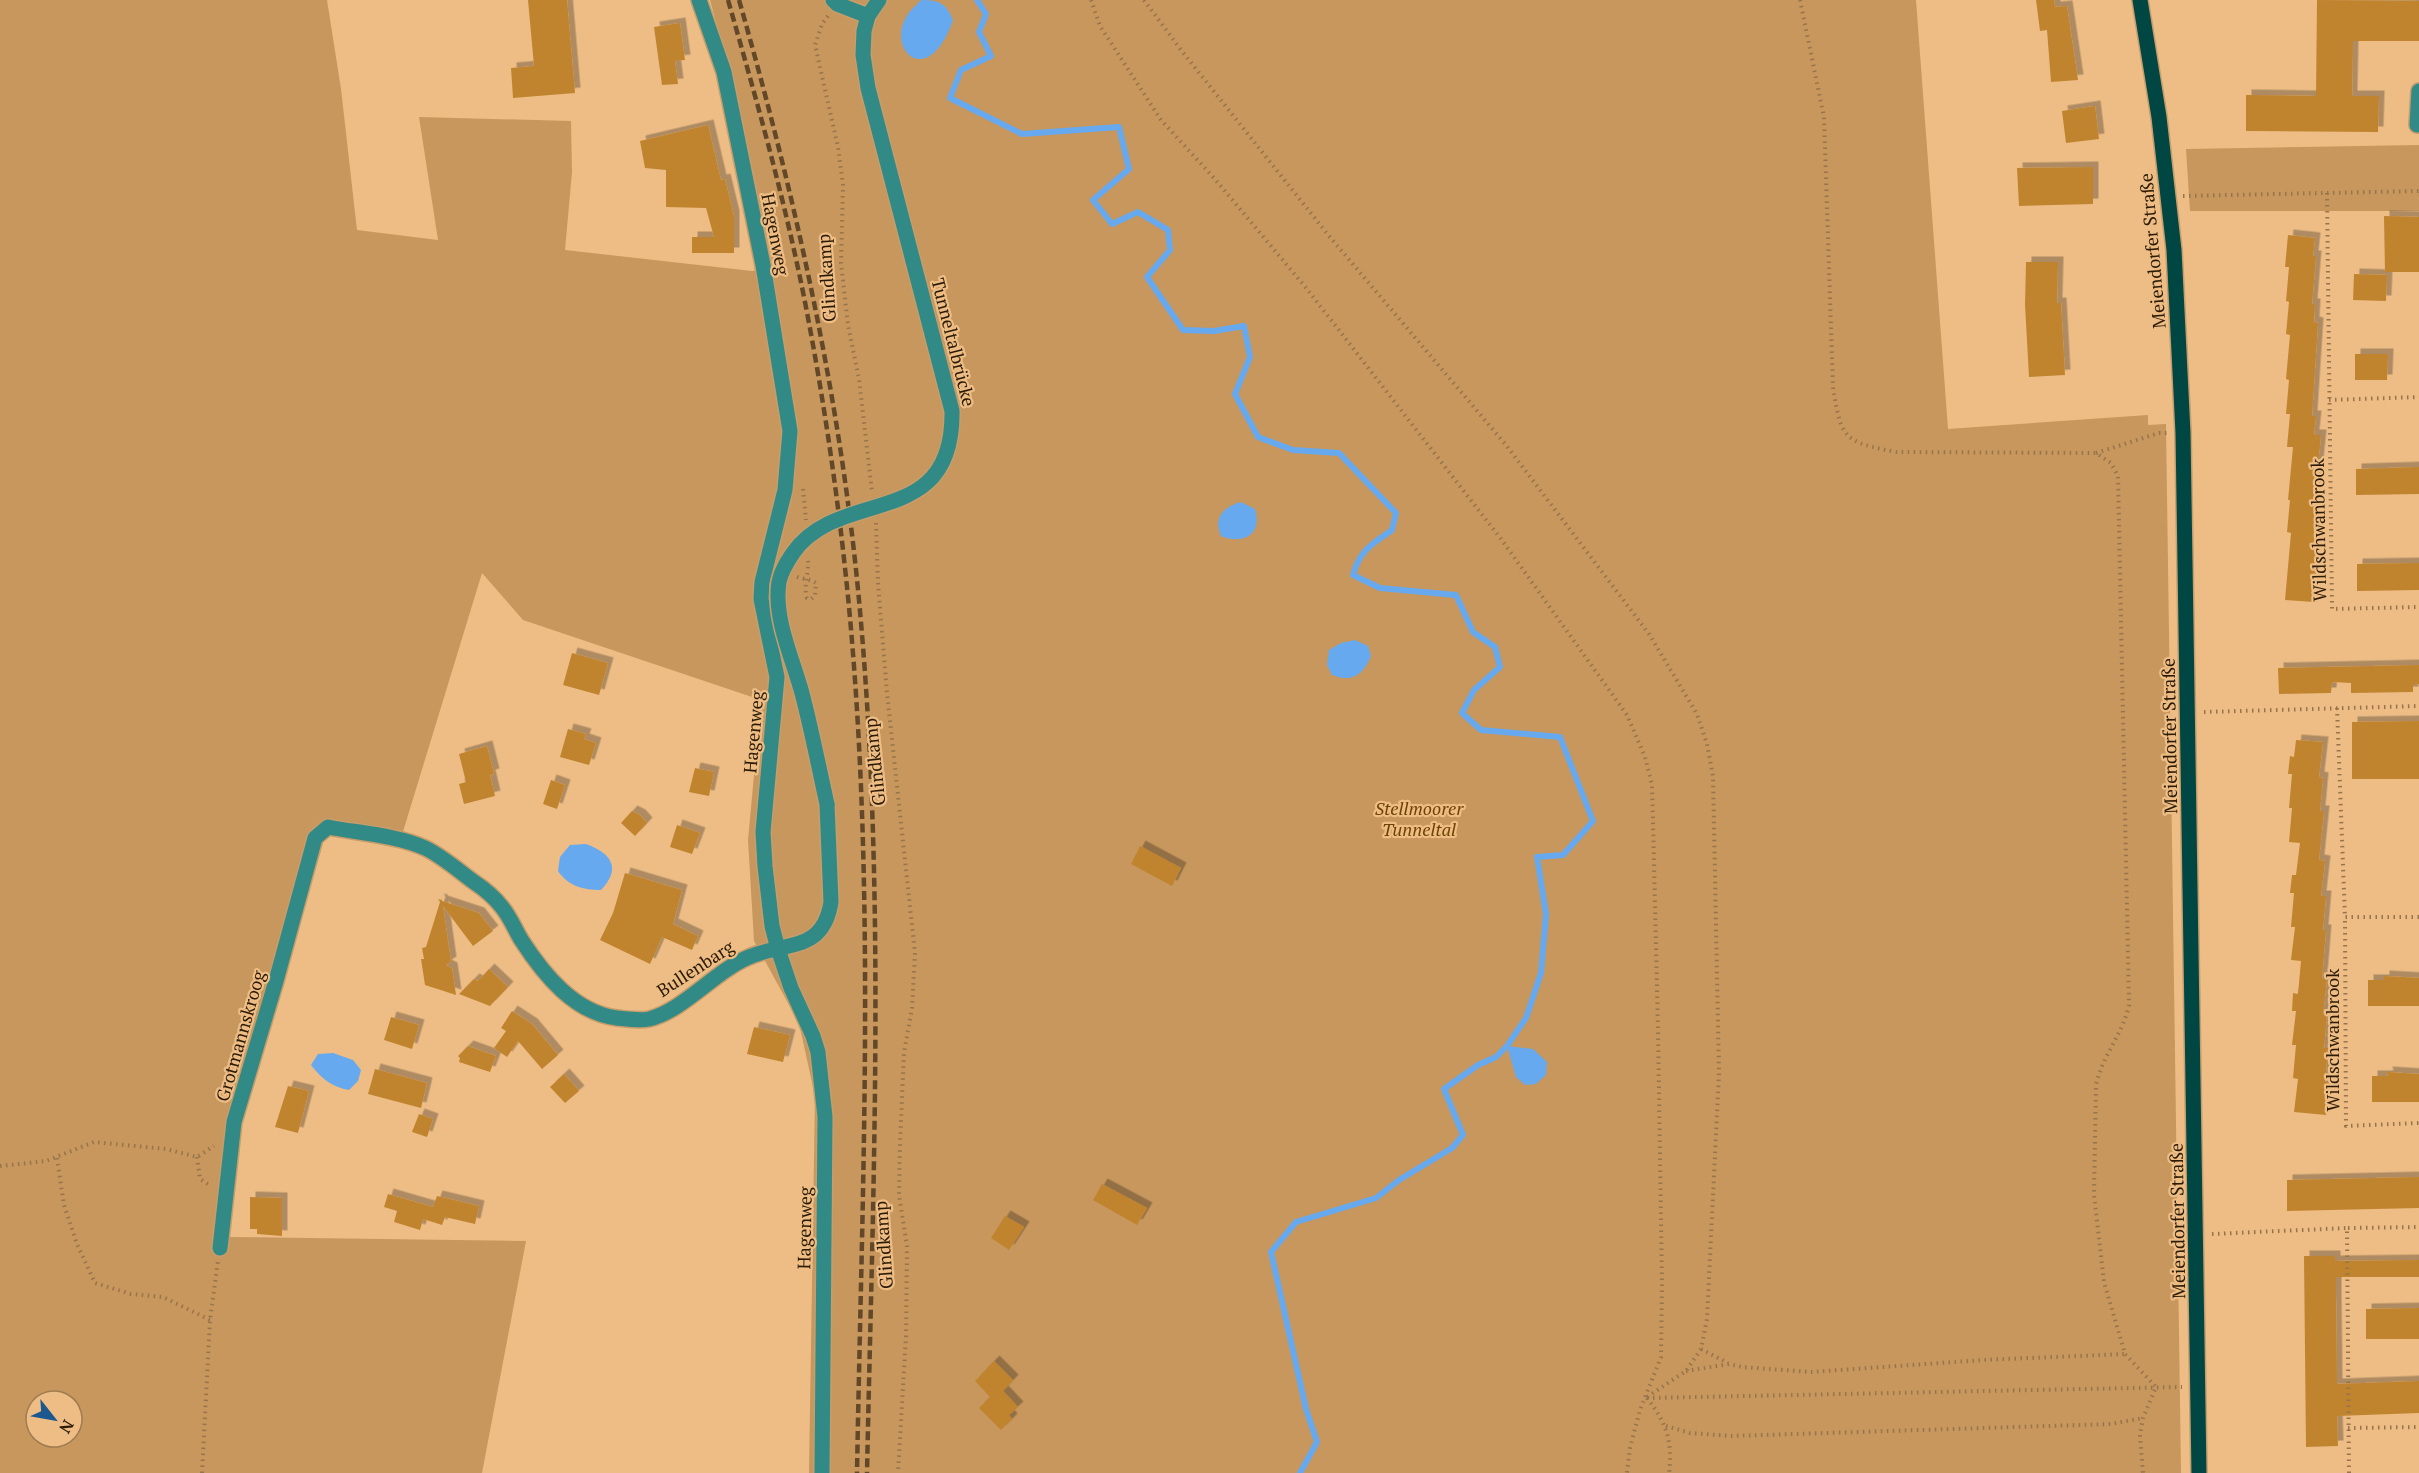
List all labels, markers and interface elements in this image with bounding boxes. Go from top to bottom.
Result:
street label: Meiendorfer Straße [2133,172,2171,330]
street label: Hagenweg [756,191,796,277]
street label: Glindkamp [811,233,841,323]
street label: Tunneltalbrücke [926,275,982,409]
street label: Wildschwanbrook [2305,458,2331,602]
street label: Meiendorfer Straße [2156,658,2182,814]
street label: Hagenweg [737,689,769,774]
street label: Glindkamp [857,717,891,807]
park label: Stellmoorer Tunneltal [1375,796,1464,841]
street label: Bullenbarg [652,934,739,1002]
street label: Grotmannskroog [210,967,270,1104]
street label: Wildschwanbrook [2320,968,2344,1112]
street label: Meiendorfer Straße [2164,1143,2190,1299]
street label: Hagenweg [791,1186,817,1270]
street label: Glindkamp [868,1200,898,1290]
north arrow [24,1389,84,1449]
text: N [54,1416,79,1438]

